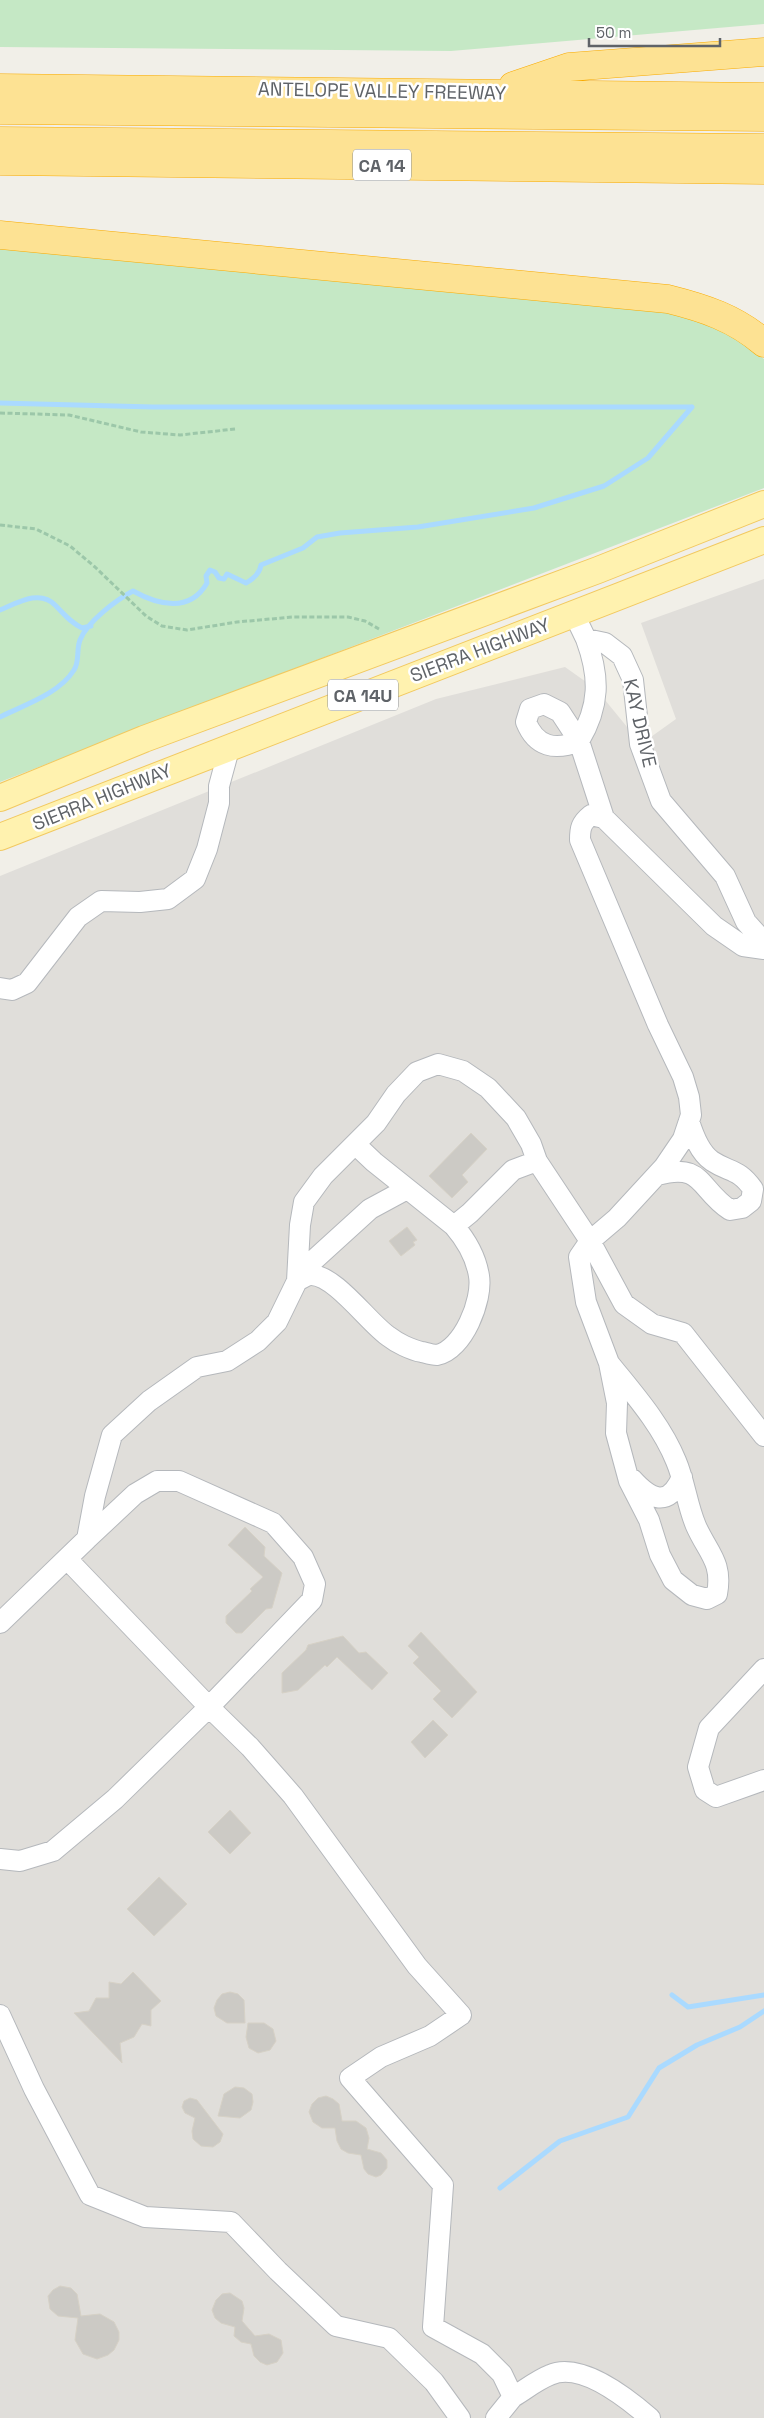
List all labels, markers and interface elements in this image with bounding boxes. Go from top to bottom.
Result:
scale bar [589,15,720,47]
text: 50 m [596,23,631,42]
street label: ANTELOPE VALLEY FREEWAY [258,76,507,106]
road number: CA 14 [353,150,411,180]
street label: SIERRA HIGHWAY [406,612,554,688]
street label: KAY DRIVE [618,676,662,770]
road number: CA 14U [328,680,398,710]
street label: SIERRA HIGHWAY [29,758,176,836]

